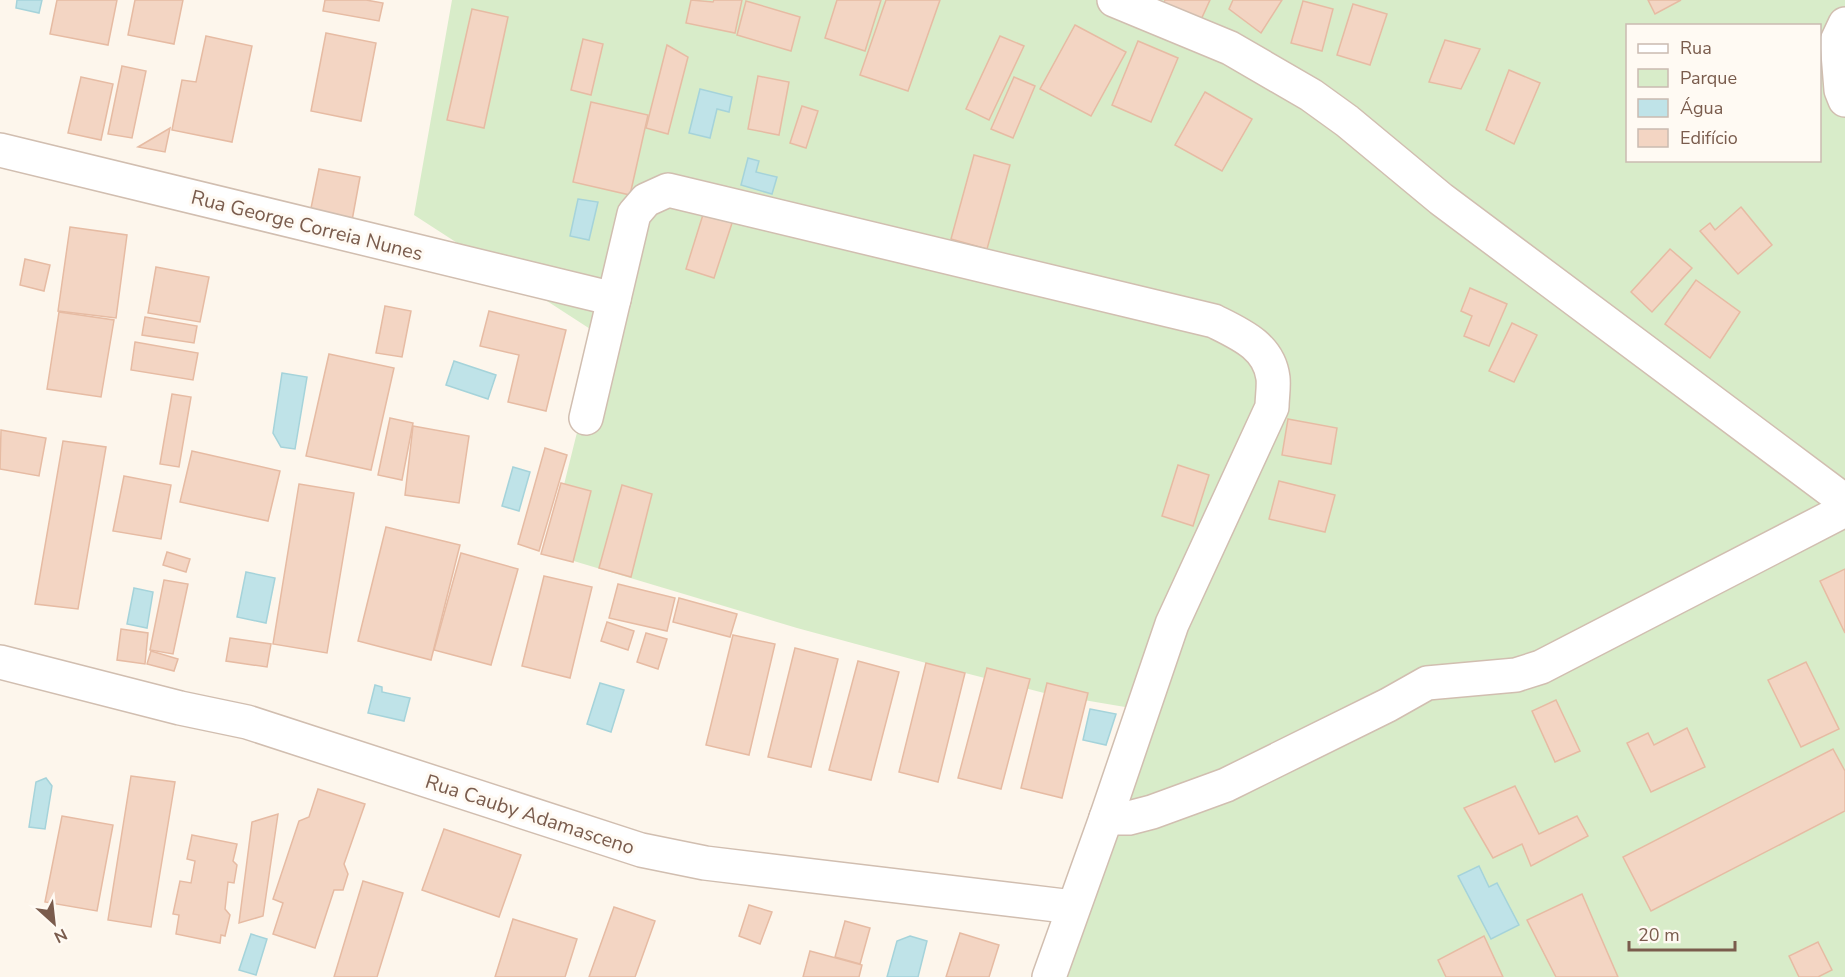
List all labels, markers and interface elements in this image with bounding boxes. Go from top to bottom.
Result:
legend [1626,24,1821,162]
text: Rua [1680,36,1712,60]
text: Parque [1680,66,1737,90]
text: Água [1680,96,1723,120]
text: Edifício [1680,126,1738,150]
street label: Rua George Correia Nunes [188,184,426,267]
street label: Rua Cauby Adamasceno [422,768,638,861]
north arrow [24,893,84,953]
scale bar [1629,914,1736,952]
text: N [50,923,71,948]
text: 20 m [1638,923,1680,947]

